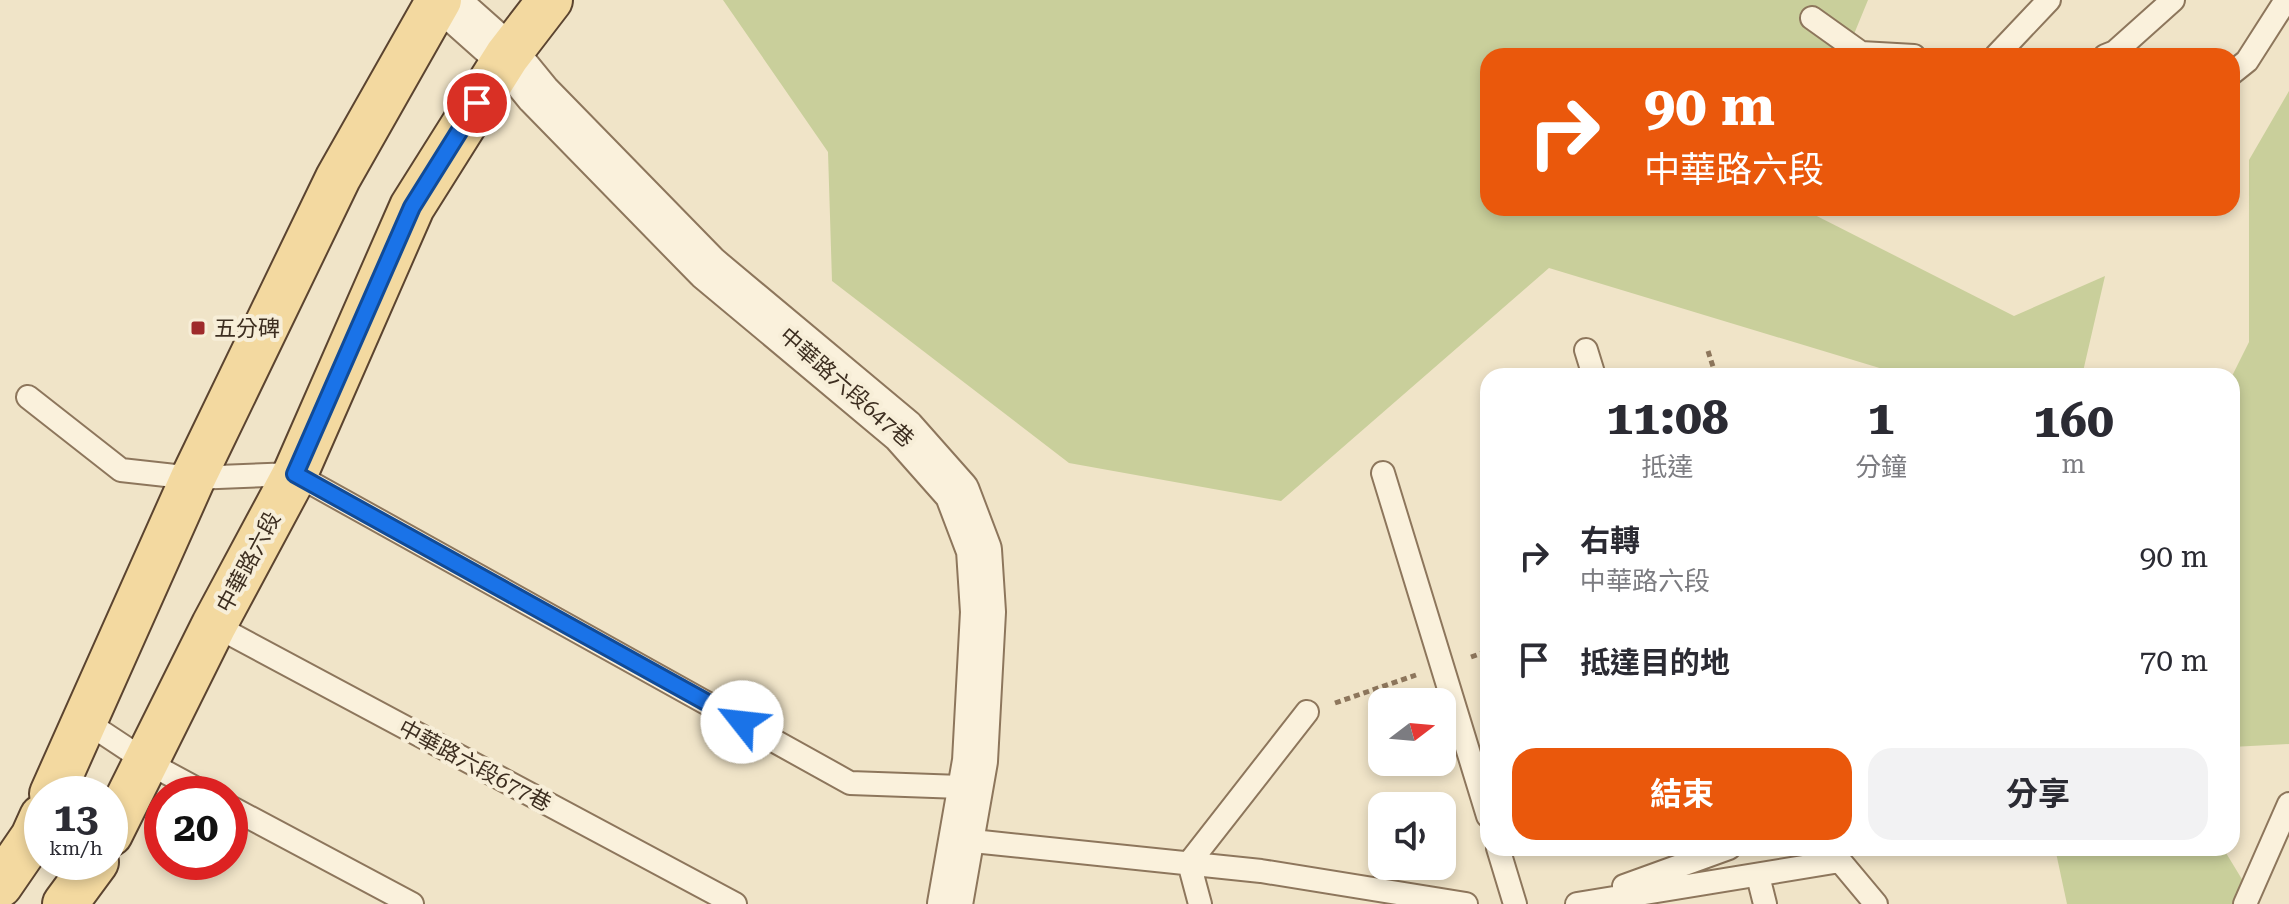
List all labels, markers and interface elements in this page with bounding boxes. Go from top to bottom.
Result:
pin [443,69,511,137]
text: 90 m [1644,73,1775,139]
icon: right [1512,80,1616,184]
icon: arrive [455,81,499,125]
text: 中華路六段 [1644,149,1824,191]
place label: 五分碑 [214,316,280,341]
marker: 五分碑 [189,319,207,337]
street label: 中華路六段647巷 [775,323,919,452]
text: 11:08 [1606,390,1729,446]
text: 1 [1867,390,1894,446]
text: 160 [2033,393,2114,449]
text: m [2062,449,2085,479]
text: 抵達 [1641,452,1693,482]
text: 分鐘 [1855,452,1907,482]
street label: 中華路六段 [212,508,285,617]
text: 右轉 [1580,523,1640,558]
icon: right [1512,534,1556,578]
text: 90 m [2139,539,2208,574]
text: 中華路六段 [1580,566,1710,596]
icon: arrive [1512,638,1556,682]
text: 70 m [2139,643,2208,678]
text: 抵達目的地 [1580,645,1730,680]
position arrow [700,680,784,764]
north arrow [1368,688,1456,776]
map controls [1368,688,1456,880]
street label: 中華路六段677巷 [394,715,555,816]
button: 結束 [1512,748,1852,840]
button: 分享 [1868,748,2208,840]
speed limit sign: 20 [144,776,248,880]
button: sound [1368,792,1456,880]
text: 13 [54,794,98,841]
text: km/h [49,836,103,860]

